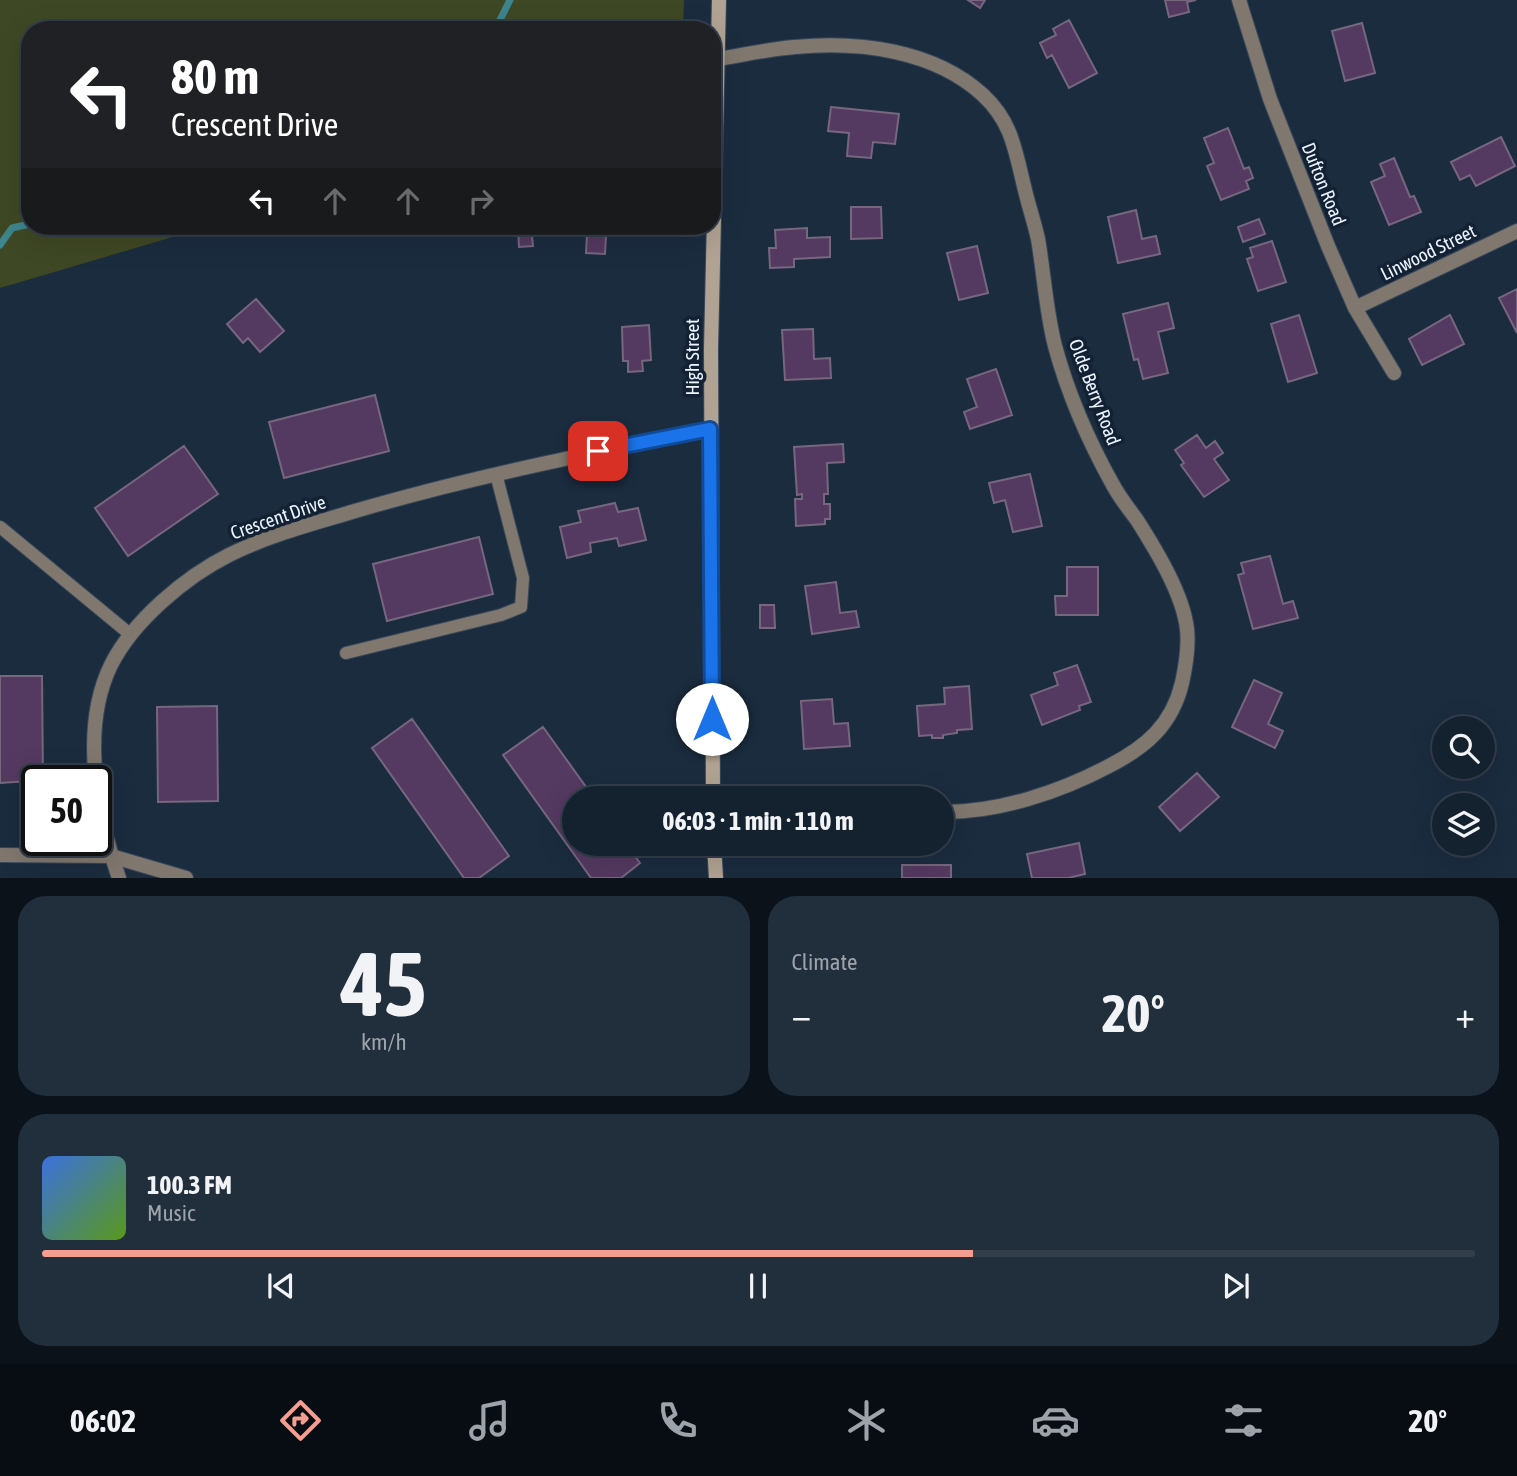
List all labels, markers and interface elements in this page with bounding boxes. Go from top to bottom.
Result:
text: 80 m [171,48,259,104]
icon: left [56,49,147,140]
text: Crescent Drive [171,106,338,143]
street label: Dufton Road [1297,139,1351,229]
icon: left [243,182,281,220]
icon: ahead [316,182,354,220]
icon: ahead [389,182,427,220]
icon: right [462,182,500,220]
street label: Linwood Street [1377,219,1479,285]
street label: High Street [681,318,703,396]
street label: Olde Berry Road [1065,336,1125,448]
pin [568,421,628,481]
icon: arrive [579,432,617,470]
street label: Crescent Drive [227,490,329,544]
position arrow [675,682,749,756]
map controls [1432,716,1495,856]
button: search [1432,716,1495,779]
speed limit sign: 50 [21,765,112,856]
button: layers [1432,793,1495,856]
text: 06:03 · 1 min · 110 m [662,806,854,836]
text: 45 [341,931,427,1035]
text: Climate [792,949,857,975]
text: 20° [1102,983,1165,1043]
text: − [792,993,811,1036]
text: + [1455,993,1475,1036]
text: km/h [361,1029,407,1055]
text: 100.3 FM [147,1170,232,1200]
text: Music [147,1200,195,1226]
icon: previous [262,1267,300,1305]
icon: pause [739,1267,777,1305]
icon: next [1217,1267,1255,1305]
icon: directions [276,1396,325,1445]
icon: music [465,1396,514,1445]
icon: phone [653,1396,702,1445]
icon: climate [842,1396,891,1445]
icon: car [1031,1396,1080,1445]
icon: filters [1219,1396,1268,1445]
text: 06:02 [70,1402,136,1439]
text: 20° [1408,1402,1447,1439]

